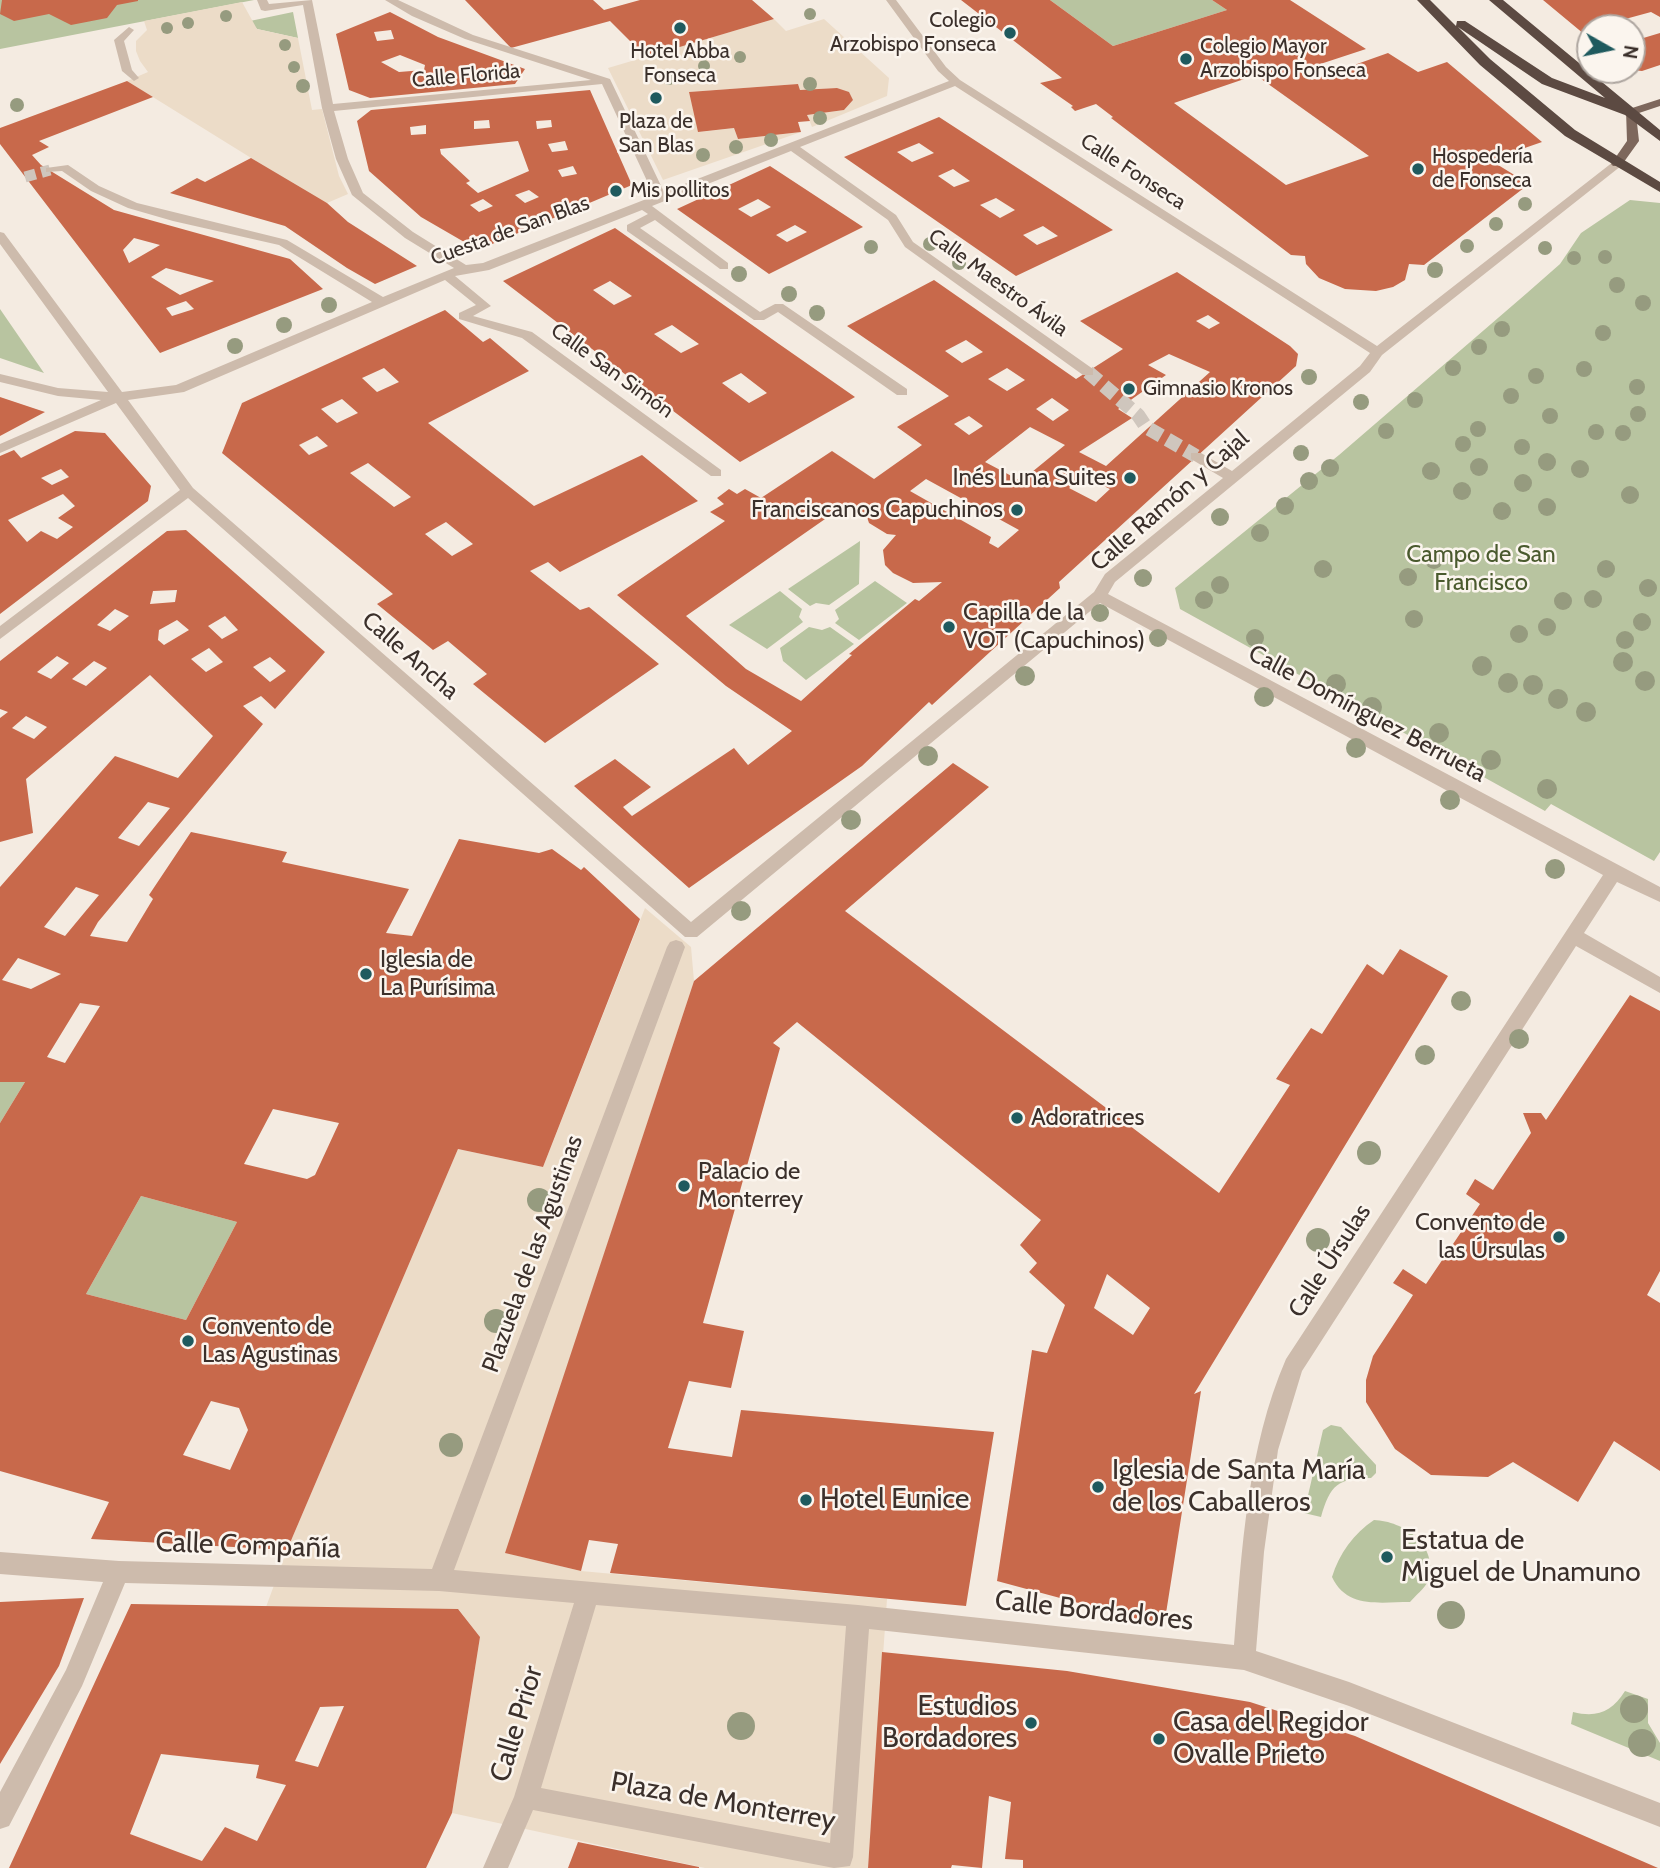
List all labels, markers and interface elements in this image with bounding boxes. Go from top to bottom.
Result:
place label: Colegio Arzobispo Fonseca [830,8,996,58]
north arrow [1576,14,1646,84]
marker: Hotel Abba Fonseca [672,20,688,36]
marker: Colegio Arzobispo Fonseca [1002,25,1018,41]
place label: Colegio Mayor Arzobispo Fonseca [1200,34,1366,84]
place label: Hotel Abba Fonseca [630,39,730,89]
text: N [1618,44,1643,60]
marker: Colegio Mayor Arzobispo Fonseca [1178,51,1194,67]
street label: Calle Florida [411,59,521,93]
marker: Plaza de San Blas [648,90,664,106]
place label: Plaza de San Blas [619,109,693,159]
street label: Calle Fonseca [1076,129,1190,215]
place label: Hospedería de Fonseca [1432,144,1533,194]
marker: Hospedería de Fonseca [1410,161,1426,177]
place label: Mis pollitos [630,178,730,204]
marker: Mis pollitos [608,183,624,199]
street label: Cuesta de San Blas [427,191,593,271]
street label: Calle Maestro Ávila [923,224,1073,342]
street label: Calle San Simón [546,318,678,424]
place label: Gimnasio Kronos [1143,376,1293,402]
marker: Gimnasio Kronos [1121,381,1137,397]
street label: Calle Ramón y Cajal [1085,424,1255,578]
place label: Inés Luna Suites [953,464,1116,492]
marker: Inés Luna Suites [1122,470,1138,486]
place label: Franciscanos Capuchinos [751,496,1003,524]
marker: Franciscanos Capuchinos [1009,502,1025,518]
park label: Campo de San Francisco [1406,541,1556,597]
place label: Capilla de la VOT (Capuchinos) [963,599,1145,655]
street label: Calle Ancha [356,606,464,706]
marker: Capilla de la VOT (Capuchinos) [941,619,957,635]
street label: Calle Domínguez Berrueta [1243,639,1491,789]
place label: Iglesia de La Purísima [380,946,495,1002]
marker: Iglesia de La Purísima [358,966,374,982]
place label: Adoratrices [1031,1104,1144,1132]
marker: Adoratrices [1009,1110,1025,1126]
street label: Plazuela de las Agustinas [477,1132,589,1376]
place label: Palacio de Monterrey [698,1158,803,1214]
marker: Palacio de Monterrey [676,1178,692,1194]
street label: Calle Úrsulas [1283,1199,1377,1323]
place label: Convento de las Úrsulas [1415,1209,1545,1265]
marker: Convento de las Úrsulas [1551,1229,1567,1245]
place label: Convento de Las Agustinas [202,1313,338,1369]
marker: Convento de Las Agustinas [180,1333,196,1349]
place label: Iglesia de Santa María de los Caballeros [1112,1454,1366,1520]
marker: Iglesia de Santa María de los Caballeros [1090,1479,1106,1495]
place label: Hotel Eunice [820,1483,969,1517]
marker: Hotel Eunice [798,1492,814,1508]
place label: Estatua de Miguel de Unamuno [1401,1524,1641,1590]
street label: Calle Compañía [155,1526,341,1566]
marker: Estatua de Miguel de Unamuno [1379,1549,1395,1565]
street label: Calle Bordadores [993,1584,1195,1638]
street label: Calle Prior [484,1662,550,1786]
place label: Estudios Bordadores [882,1690,1017,1756]
place label: Casa del Regidor Ovalle Prieto [1173,1706,1369,1772]
marker: Estudios Bordadores [1023,1715,1039,1731]
marker: Casa del Regidor Ovalle Prieto [1151,1731,1167,1747]
street label: Plaza de Monterrey [608,1766,838,1838]

